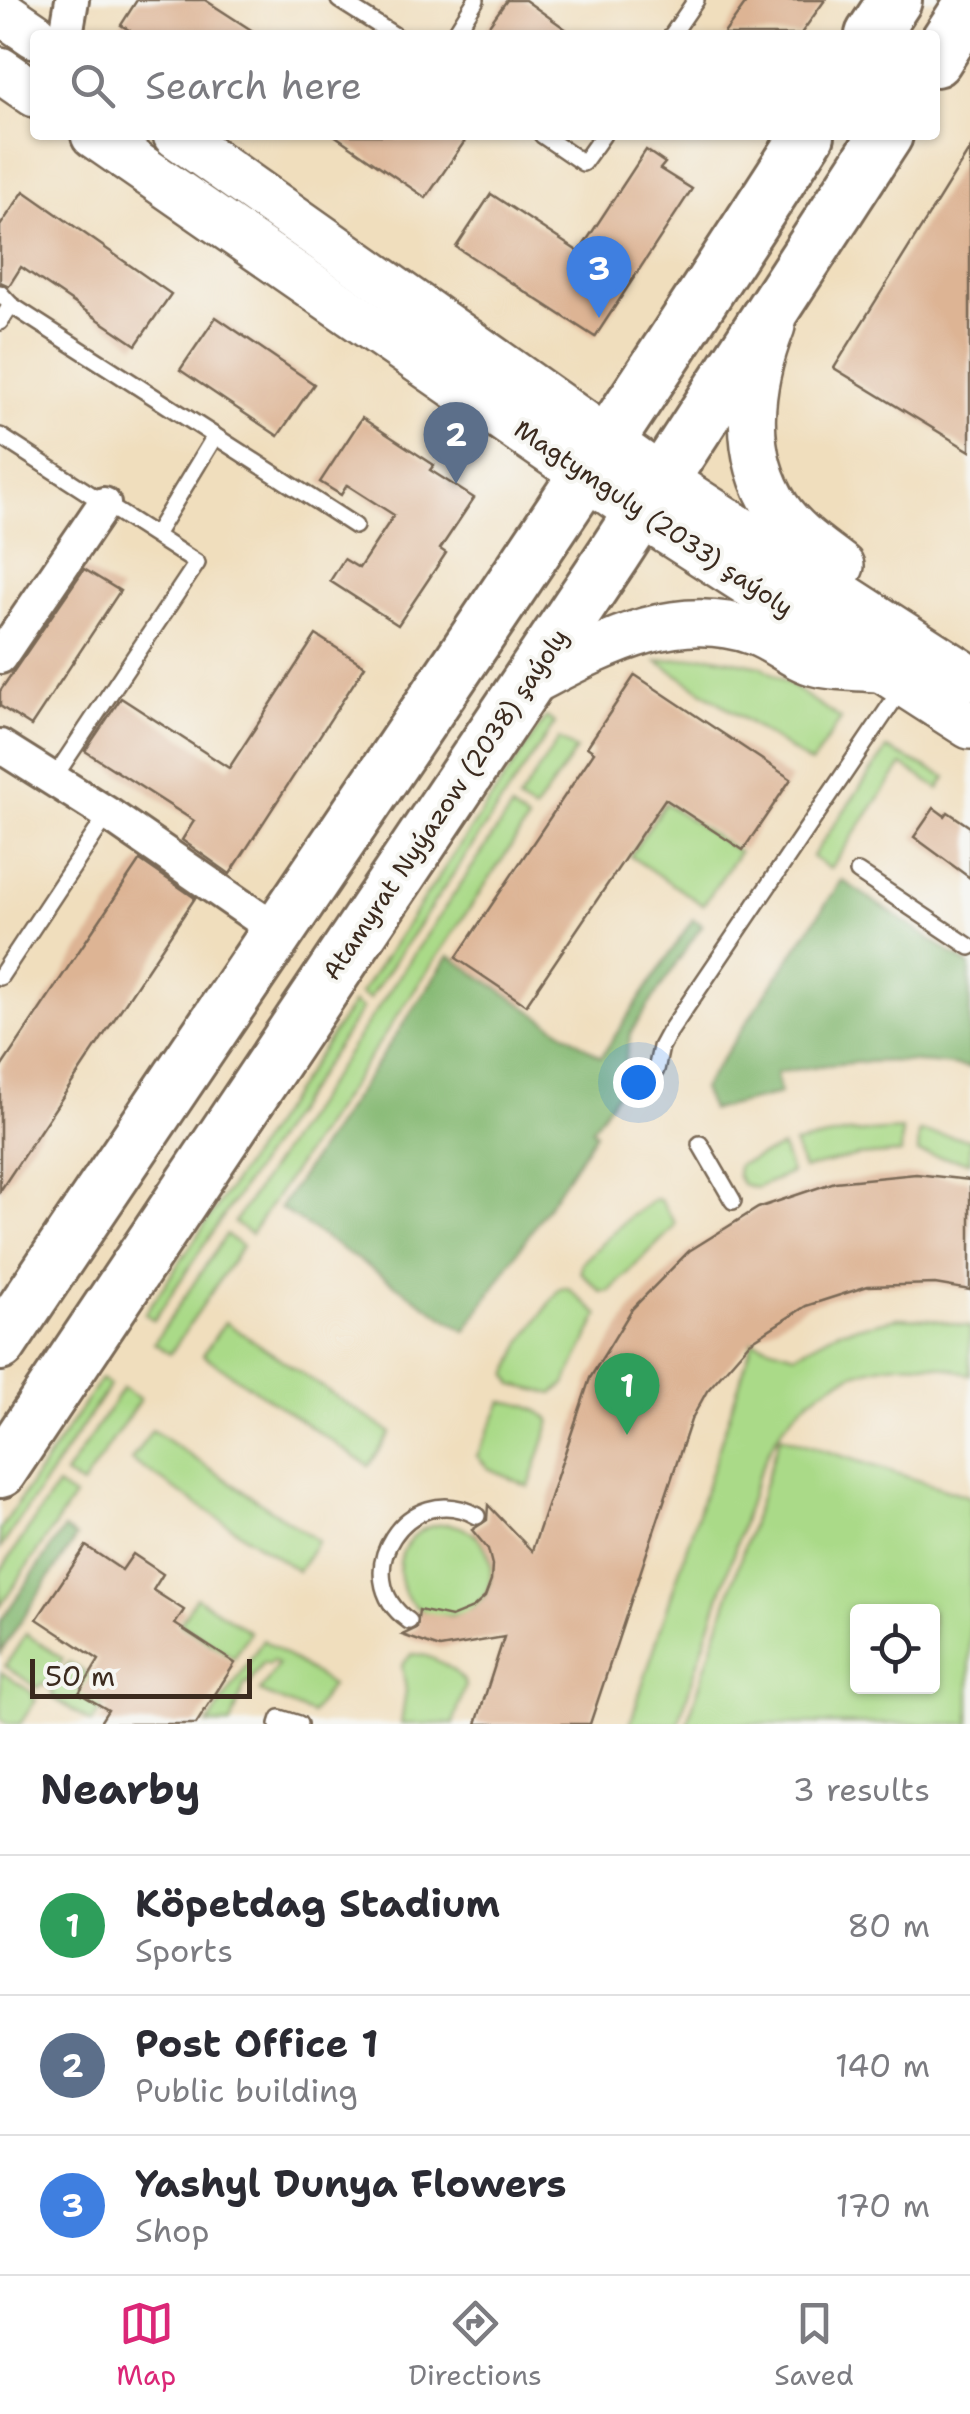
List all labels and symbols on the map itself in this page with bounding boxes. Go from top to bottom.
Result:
pin: 3 [566,236,632,318]
pin: 2 [424,402,488,484]
street label: Magtymguly (2033) şaýoly [508,412,800,624]
street label: Atamyrat Nyýazow (2038) şaýoly [314,622,576,986]
your location [613,1057,664,1108]
pin: 1 [594,1352,660,1435]
scale bar [30,1654,252,1698]

